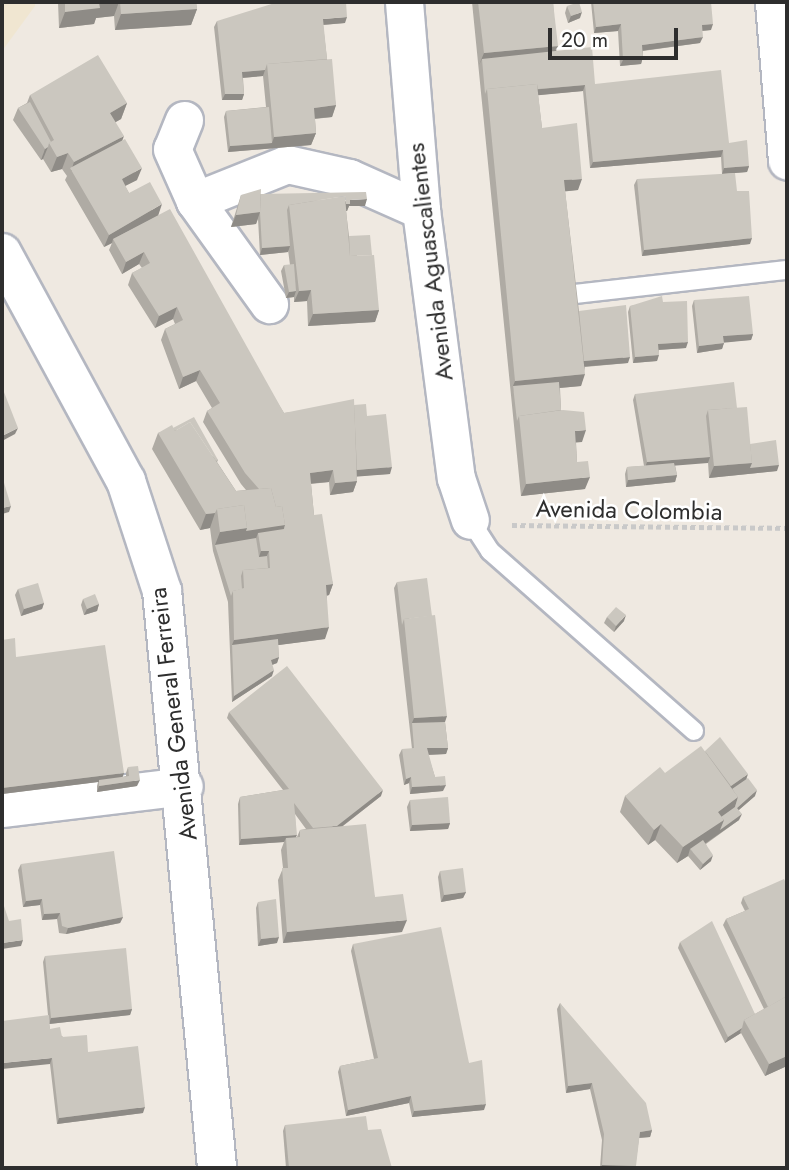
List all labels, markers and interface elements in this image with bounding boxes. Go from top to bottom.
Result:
scale bar [551,14,680,58]
text: 20 m [561,25,608,55]
street label: Avenida Aguascalientes [401,141,459,383]
street label: Avenida Colombia [535,494,723,526]
street label: Avenida General Ferreira [143,586,203,842]

